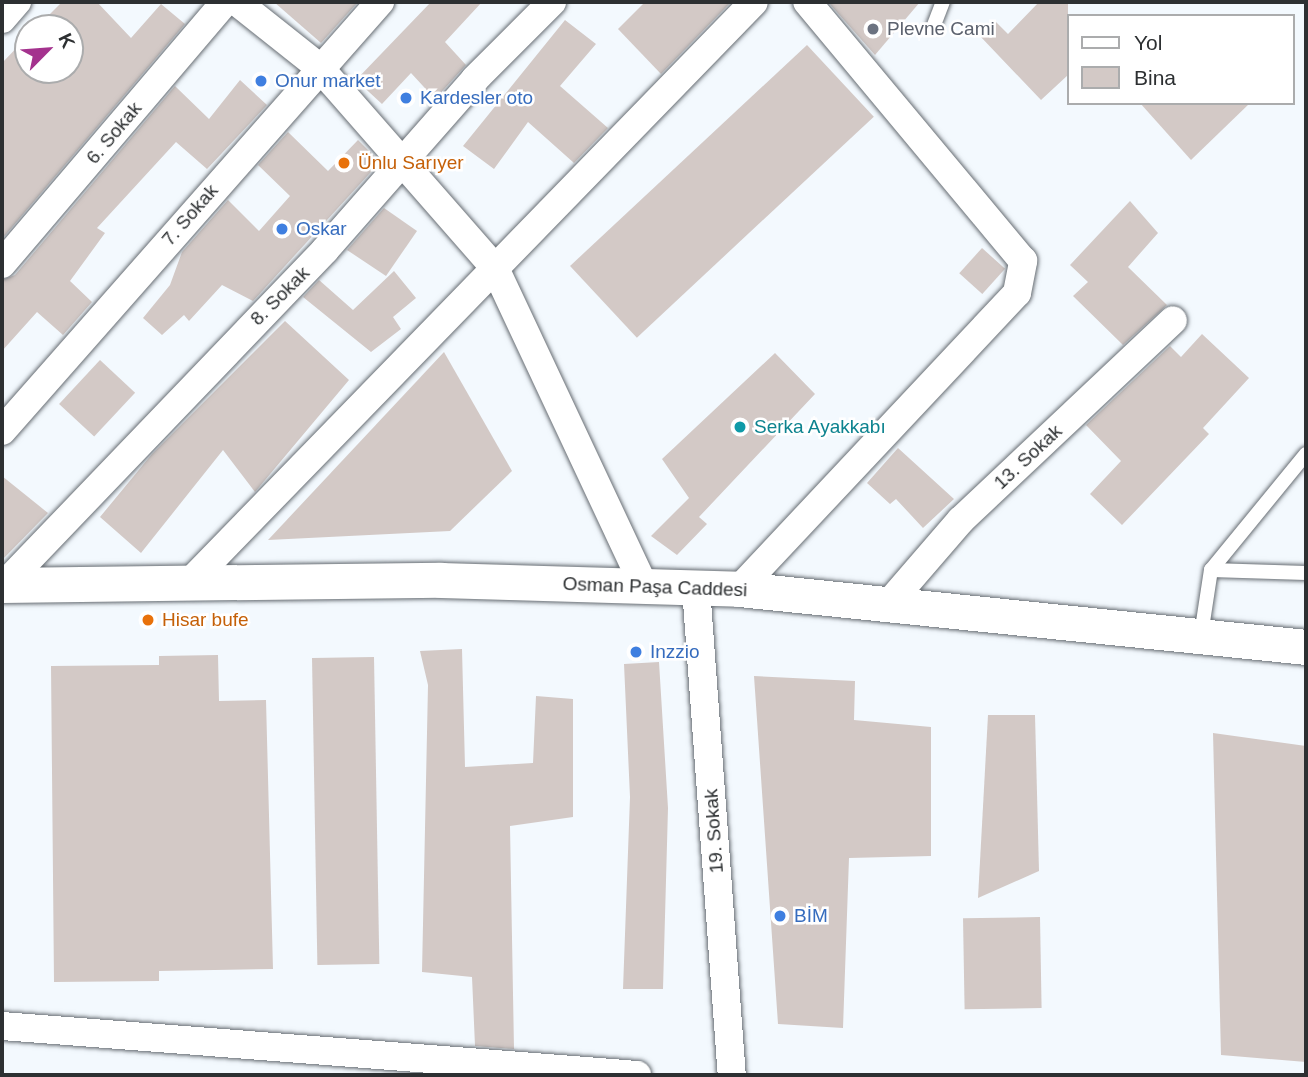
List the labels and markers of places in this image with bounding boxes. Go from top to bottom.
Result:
place label: Plevne Cami [887,18,995,40]
marker: Plevne Cami [865,21,881,37]
place label: Onur market [275,70,381,92]
marker: Onur market [253,73,269,89]
place label: Kardesler oto [420,87,533,109]
marker: Kardesler oto [398,90,414,106]
place label: Ünlu Sarıyer [358,152,464,174]
marker: Ünlu Sarıyer [336,155,352,171]
place label: Oskar [296,218,347,240]
marker: Oskar [274,221,290,237]
place label: Serka Ayakkabı [754,416,887,438]
marker: Serka Ayakkabı [732,419,748,435]
place label: Hisar bufe [162,609,249,631]
marker: Hisar bufe [140,612,156,628]
place label: Inzzio [650,641,700,663]
marker: Inzzio [628,644,644,660]
place label: BİM [794,905,828,927]
marker: BİM [772,908,788,924]

